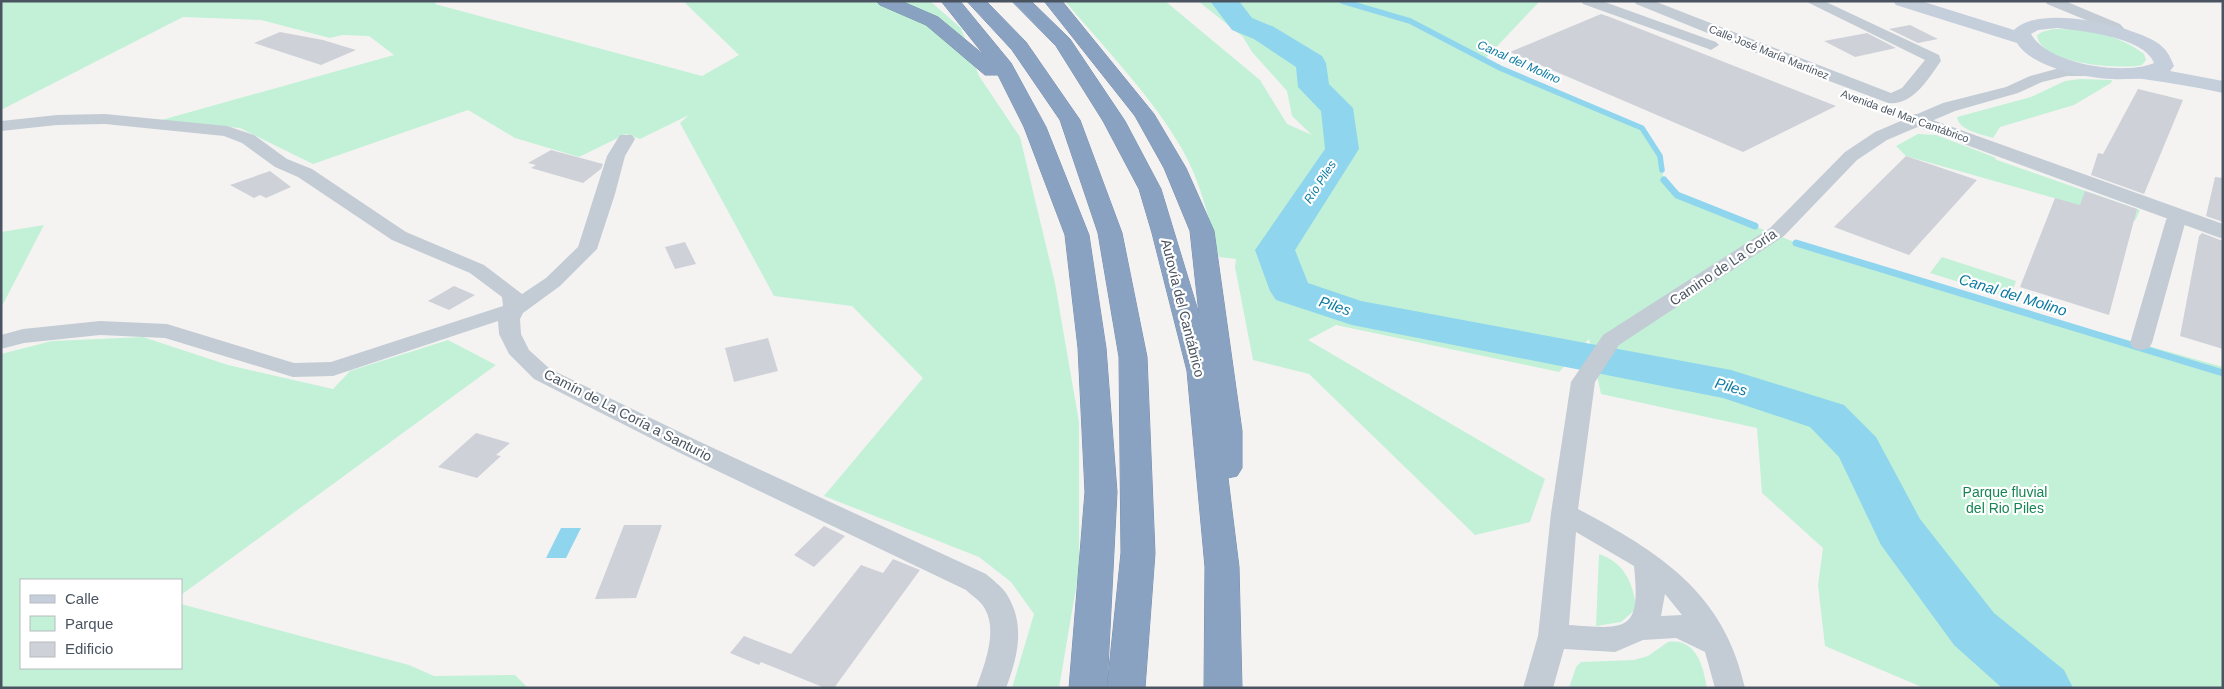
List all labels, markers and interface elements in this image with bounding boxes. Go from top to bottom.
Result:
street label: Calle José María Martínez [1707,22,1831,82]
water label: Canal del Molino [1475,37,1563,87]
street label: Avenida del Mar Cantábrico [1839,87,1971,145]
water label: Río Piles [1301,158,1339,206]
street label: Camino de La Coría [1667,225,1780,309]
street label: Autovía del Cantábrico [1158,237,1208,379]
water label: Canal del Molino [1957,270,2069,319]
water label: Piles [1317,292,1354,319]
street label: Camín de La Coría a Santurio [542,366,715,464]
water label: Piles [1713,374,1750,399]
park label: Parque fluvial del Rio Piles [1963,484,2047,516]
legend [20,579,182,669]
text: Calle [65,590,99,607]
text: Parque [65,615,113,632]
text: Edificio [65,640,113,657]

